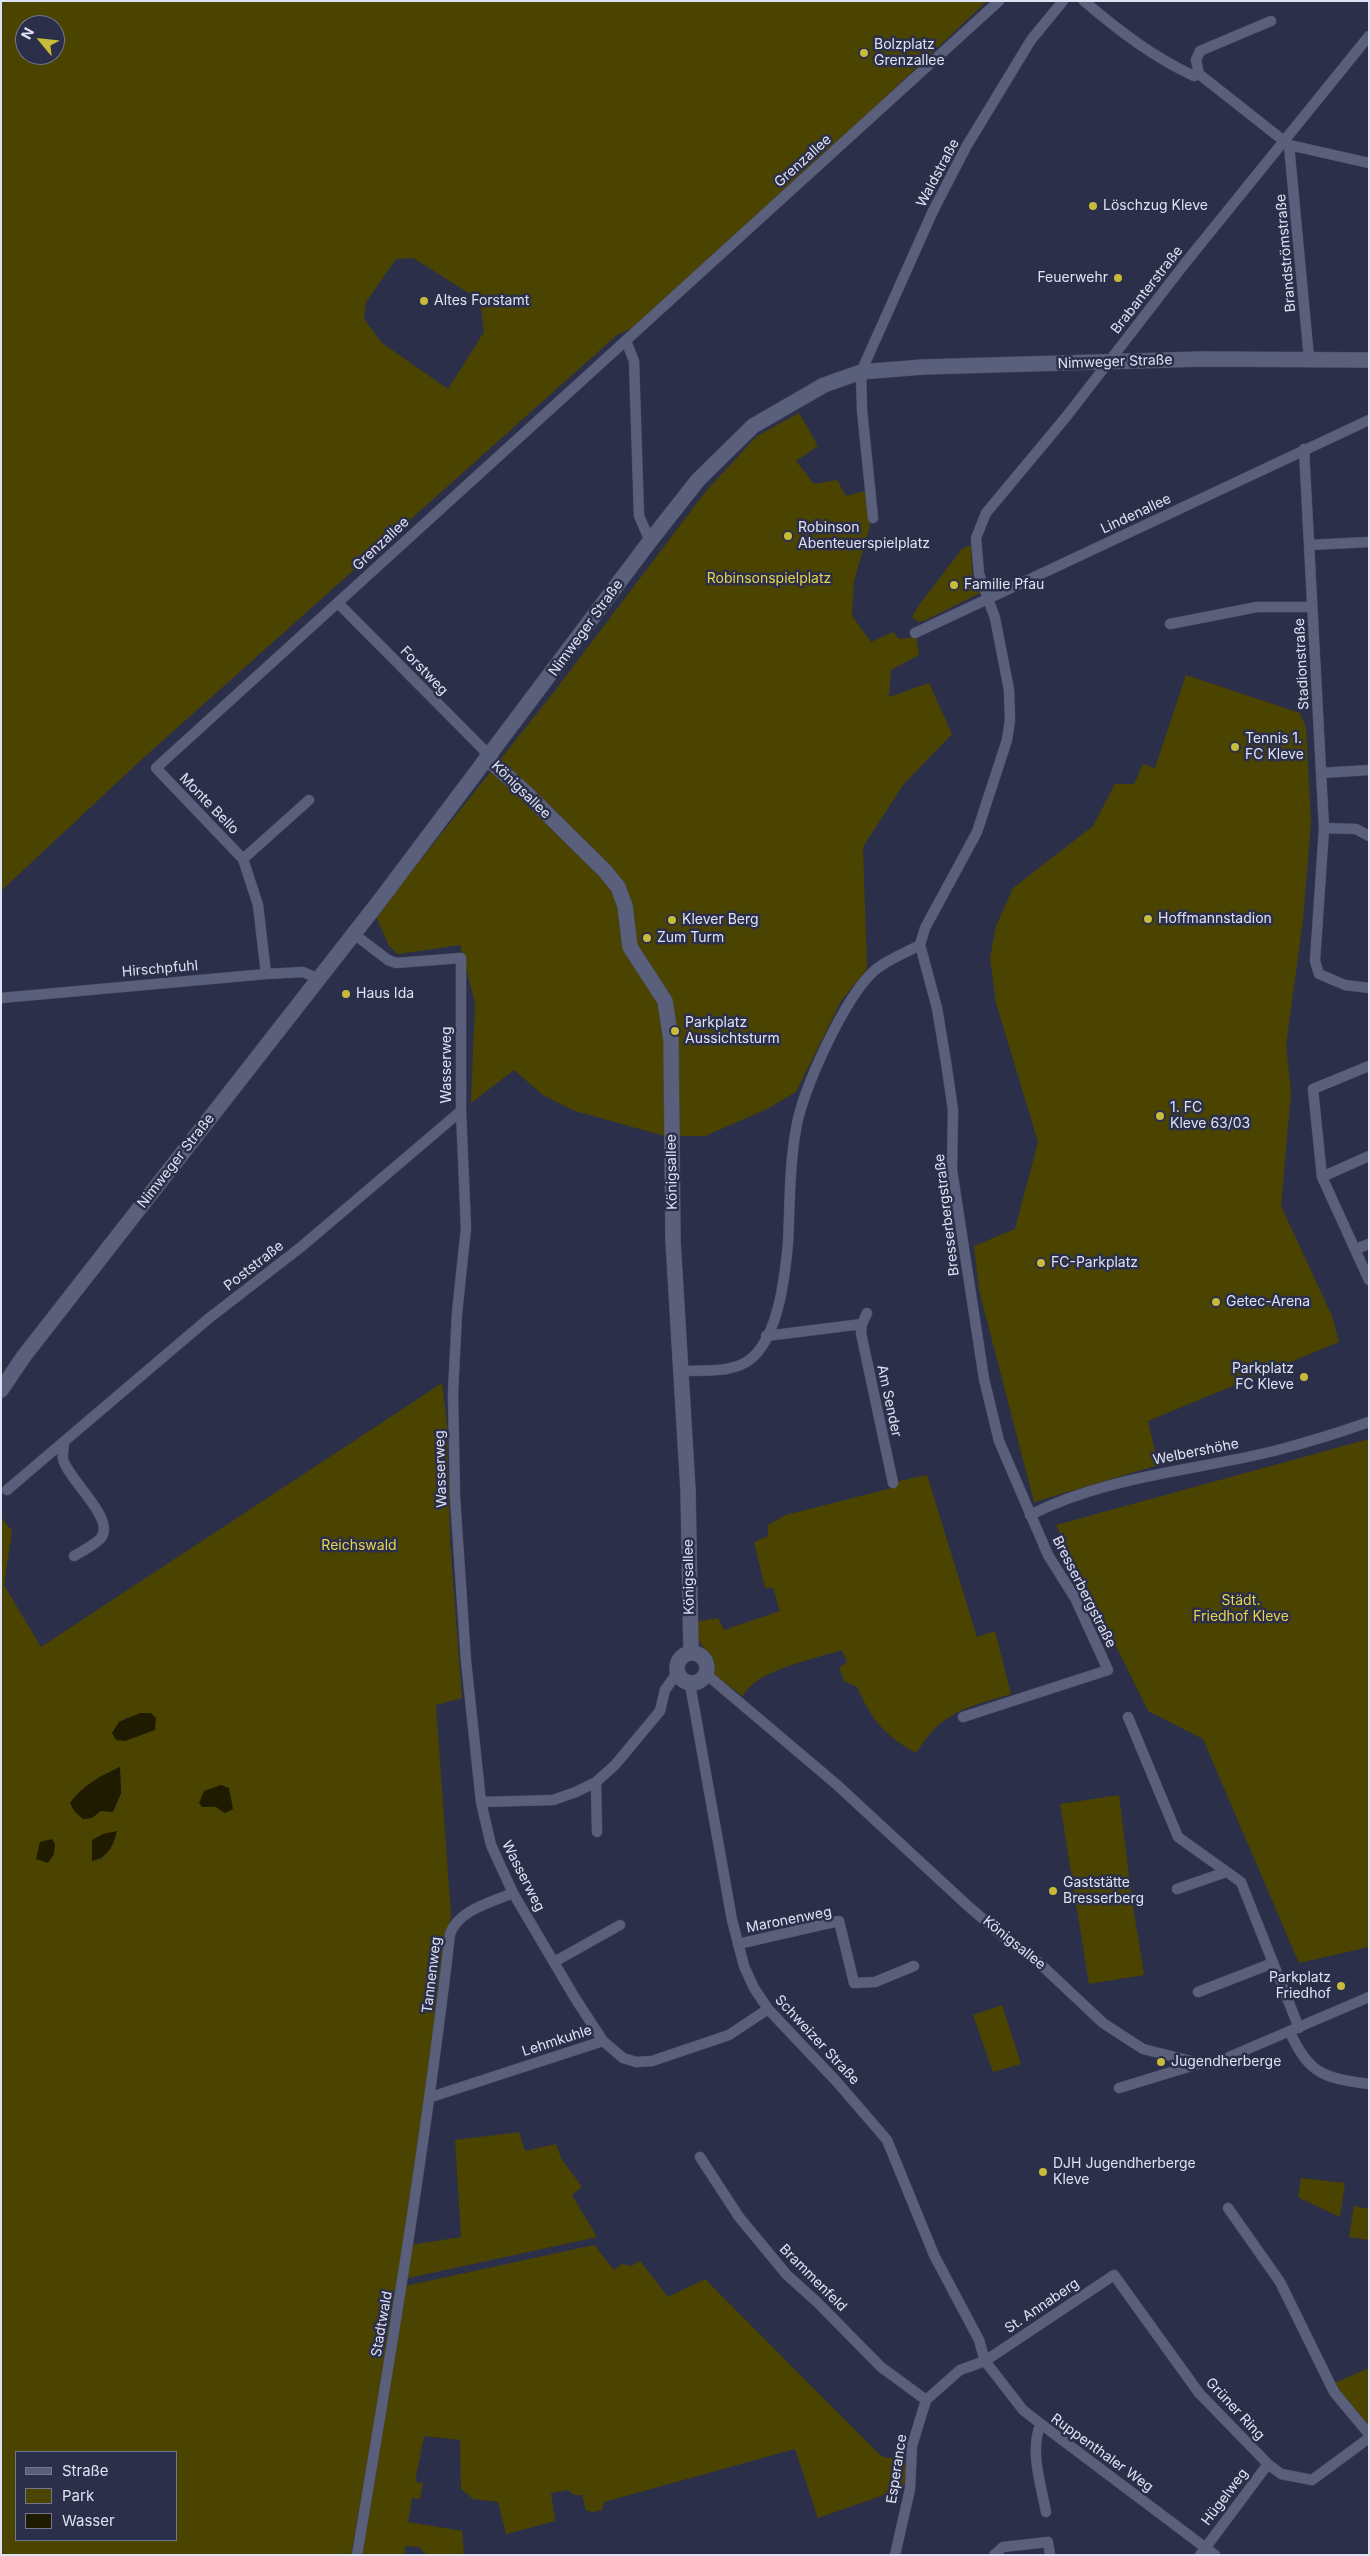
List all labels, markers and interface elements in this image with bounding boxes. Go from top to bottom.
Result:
north arrow [15,15,65,65]
text: N [17,24,37,42]
place label: Bolzplatz Grenzallee [874,37,945,70]
marker: Bolzplatz Grenzallee [858,47,870,59]
street label: Grenzallee [771,131,835,191]
street label: Waldstraße [913,136,963,210]
street label: Brandströmstraße [1272,193,1300,313]
place label: Löschzug Kleve [1103,198,1208,214]
marker: Löschzug Kleve [1087,200,1099,212]
street label: Brabanterstraße [1107,243,1187,337]
place label: Feuerwehr [1037,270,1108,286]
marker: Feuerwehr [1112,272,1124,284]
place label: Altes Forstamt [434,293,529,309]
marker: Altes Forstamt [418,295,430,307]
street label: Nimweger Straße [1057,352,1173,372]
street label: Lindenallee [1098,490,1174,538]
street label: Grenzallee [349,514,413,574]
place label: Robinson Abenteuerspielplatz [798,520,930,552]
marker: Robinson Abenteuerspielplatz [782,530,794,542]
park label: Robinsonspielplatz [707,571,831,587]
street label: Nimweger Straße [545,577,627,679]
place label: Familie Pfau [964,577,1044,593]
marker: Familie Pfau [948,579,960,591]
street label: Stadionstraße [1291,618,1313,710]
street label: Forstweg [397,643,451,699]
place label: Tennis 1. FC Kleve [1245,731,1304,764]
marker: Tennis 1. FC Kleve [1229,741,1241,753]
street label: Königsallee [488,758,554,822]
street label: Monte Bello [176,770,242,838]
place label: Hoffmannstadion [1158,911,1272,927]
place label: Klever Berg [682,912,759,928]
marker: Hoffmannstadion [1142,913,1154,925]
marker: Klever Berg [666,914,678,926]
place label: Zum Turm [657,930,724,946]
marker: Zum Turm [641,932,653,944]
street label: Hirschpfuhl [121,957,199,981]
place label: Haus Ida [356,986,414,1002]
marker: Haus Ida [340,988,352,1000]
place label: Parkplatz Aussichtsturm [685,1015,780,1048]
marker: Parkplatz Aussichtsturm [669,1025,681,1037]
street label: Wasserweg [439,1026,455,1104]
place label: 1. FC Kleve 63/03 [1170,1100,1250,1132]
marker: 1. FC Kleve 63/03 [1154,1110,1166,1122]
street label: Nimweger Straße [134,1111,218,1211]
street label: Königsallee [663,1134,681,1210]
street label: Bresserbergstraße [931,1153,963,1277]
street label: Poststraße [221,1238,287,1294]
place label: FC-Parkplatz [1051,1255,1138,1271]
marker: FC-Parkplatz [1035,1257,1047,1269]
place label: Getec-Arena [1226,1294,1310,1310]
marker: Getec-Arena [1210,1296,1222,1308]
place label: Parkplatz FC Kleve [1232,1361,1294,1394]
street label: Am Sender [873,1363,905,1439]
marker: Parkplatz FC Kleve [1298,1371,1310,1383]
street label: Wasserweg [431,1430,451,1508]
street label: Welbershöhe [1152,1435,1240,1469]
street label: Bresserbergstraße [1049,1533,1119,1651]
park label: Reichswald [321,1538,397,1554]
street label: Königsallee [680,1539,698,1615]
park label: Städt. Friedhof Kleve [1193,1593,1289,1625]
street label: Wasserweg [498,1838,548,1914]
place label: Gaststätte Bresserberg [1063,1875,1144,1908]
marker: Gaststätte Bresserberg [1047,1885,1059,1897]
street label: Maronenweg [745,1903,833,1937]
street label: Königsallee [979,1913,1049,1973]
street label: Tannenweg [419,1936,445,2014]
place label: Parkplatz Friedhof [1269,1970,1331,2002]
marker: Parkplatz Friedhof [1335,1980,1347,1992]
street label: Schweizer Straße [771,1992,863,2088]
street label: Lehmkuhle [520,2022,594,2060]
place label: Jugendherberge [1171,2054,1281,2070]
marker: Jugendherberge [1155,2056,1167,2068]
place label: DJH Jugendherberge Kleve [1053,2156,1196,2188]
marker: DJH Jugendherberge Kleve [1037,2166,1049,2178]
street label: Brammenfeld [776,2241,850,2315]
street label: St. Annaberg [1002,2275,1082,2337]
street label: Stadtwald [368,2290,396,2358]
street label: Grüner Ring [1202,2374,1268,2444]
street label: Ruppenthaler Weg [1048,2410,1156,2496]
street label: Esperance [883,2433,911,2505]
legend [15,2451,178,2541]
text: Straße [62,2461,109,2480]
street label: Hügelweg [1198,2465,1252,2529]
text: Park [62,2486,94,2505]
text: Wasser [62,2511,115,2530]

